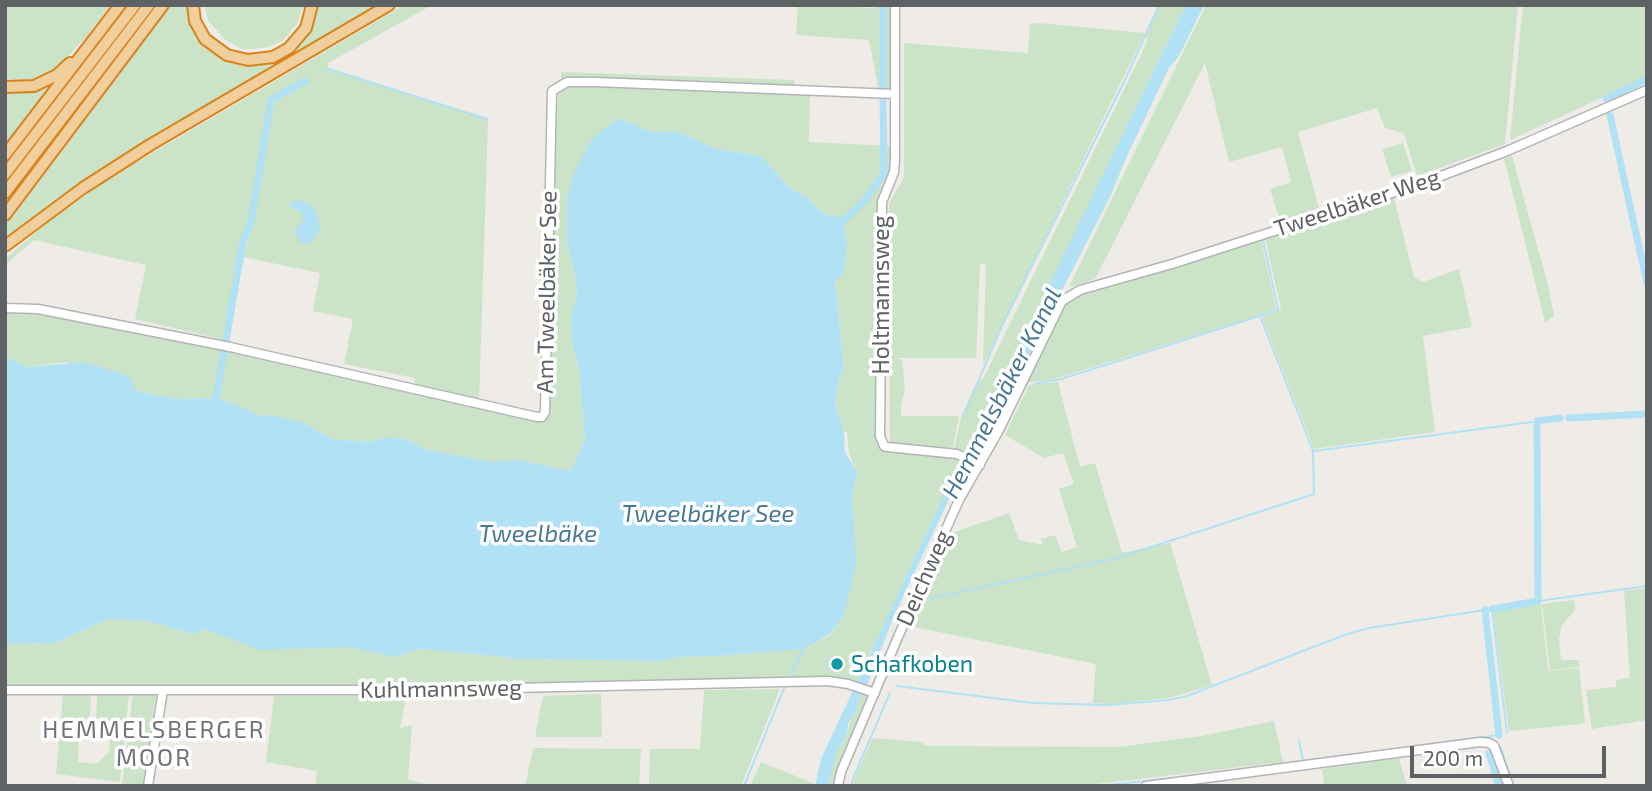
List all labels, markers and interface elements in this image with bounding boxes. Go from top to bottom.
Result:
street label: Tweelbäker Weg [1271,163,1443,243]
street label: Am Tweelbäker See [531,190,563,394]
street label: Holtmannsweg [867,215,895,375]
water label: Hemmelsbäker Kanal [936,283,1068,503]
water label: Tweelbäker See [622,500,794,528]
water label: Tweelbäke [479,520,597,548]
street label: Deichweg [891,526,957,630]
place label: Schafkoben [851,650,973,678]
marker: Schafkoben [829,656,845,672]
street label: Kuhlmannsweg [360,674,522,704]
district label: HEMMELSBERGER MOOR [44,716,264,772]
scale bar [1414,732,1610,776]
text: 200 m [1423,745,1483,770]

